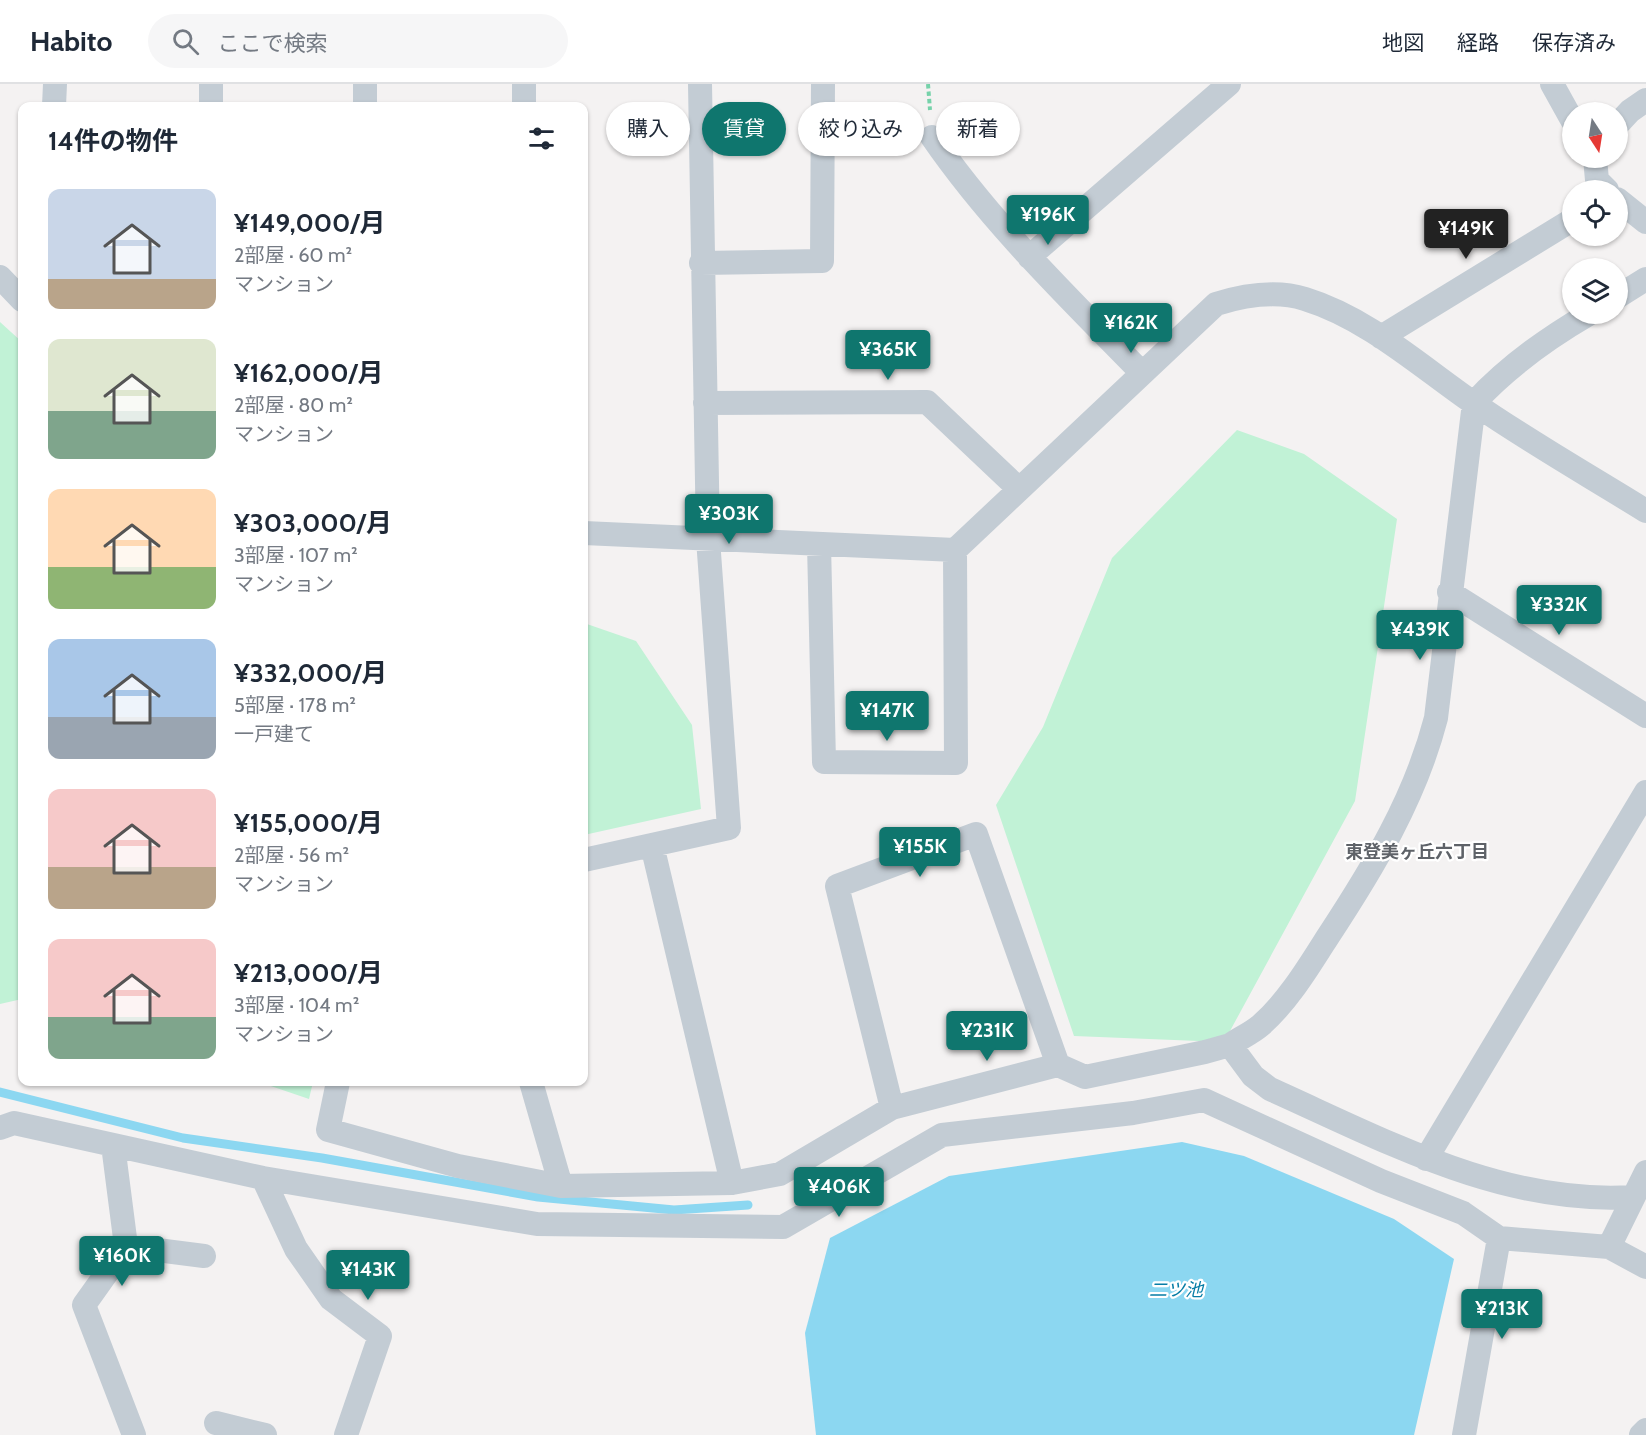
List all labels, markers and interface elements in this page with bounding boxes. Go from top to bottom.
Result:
search box [148,14,568,68]
text: Habito [30,24,112,58]
icon: search [169,25,202,58]
text: ここで検索 [217,30,327,57]
text: 地図 [1382,30,1424,55]
text: 経路 [1457,30,1499,55]
text: 保存済み [1532,30,1616,55]
chip: 購入 [606,102,690,156]
chip: 賃貸 [702,102,786,156]
chip: 絞り込み [798,102,924,156]
chip: 新着 [936,102,1020,156]
north arrow [1562,102,1628,168]
map controls [1562,102,1628,324]
icon: filters [525,122,558,155]
text: 14件の物件 [48,125,178,157]
button: locate [1562,180,1628,246]
pin: ¥196K [1006,195,1090,246]
text: ¥196K [1021,202,1075,226]
text: ¥149,000/月 [234,207,385,239]
pin: ¥149K [1424,209,1508,260]
icon: home [96,213,168,285]
text: ¥149K [1438,216,1494,240]
text: 2部屋 · 60 m² [234,243,352,267]
button: layers [1562,258,1628,324]
text: マンション [234,272,334,296]
pin: ¥162K [1089,303,1173,354]
text: ¥162K [1104,310,1158,334]
pin: ¥365K [846,330,930,381]
text: ¥365K [859,337,917,361]
text: ¥162,000/月 [234,357,384,389]
icon: home [96,363,168,435]
text: 2部屋 · 80 m² [234,393,353,417]
text: マンション [234,422,334,446]
pin: ¥303K [687,494,771,545]
text: ¥303K [699,501,759,525]
text: ¥303,000/月 [234,507,392,539]
icon: home [96,513,168,585]
text: 3部屋 · 107 m² [234,543,358,567]
text: マンション [234,572,334,596]
pin: ¥332K [1517,585,1601,636]
text: ¥332K [1531,592,1587,616]
pin: ¥439K [1378,610,1462,661]
text: ¥439K [1390,617,1450,641]
text: ¥332,000/月 [234,657,387,689]
icon: home [96,663,168,735]
pin: ¥147K [845,691,929,742]
text: 5部屋 · 178 m² [234,693,356,717]
text: ¥147K [860,698,914,722]
text: 一戸建て [234,722,314,746]
text: ¥155,000/月 [234,807,383,839]
icon: home [96,813,168,885]
pin: ¥155K [878,827,962,878]
text: ¥155K [893,834,947,858]
district label: 東登美ヶ丘六丁目 [1345,841,1489,863]
text: 2部屋 · 56 m² [234,843,349,867]
text: マンション [234,872,334,896]
text: ¥213,000/月 [234,957,383,989]
icon: home [96,963,168,1035]
text: 3部屋 · 104 m² [234,993,359,1017]
pin: ¥231K [945,1011,1029,1062]
text: ¥231K [960,1018,1014,1042]
text: マンション [234,1022,334,1046]
pin: ¥406K [797,1167,881,1218]
text: ¥406K [808,1174,870,1198]
pin: ¥160K [80,1236,164,1287]
text: ¥160K [93,1243,151,1267]
pin: ¥143K [326,1250,410,1301]
text: ¥143K [340,1257,396,1281]
water label: 二ツ池 [1149,1279,1205,1301]
pin: ¥213K [1460,1289,1544,1340]
text: ¥213K [1475,1296,1529,1320]

